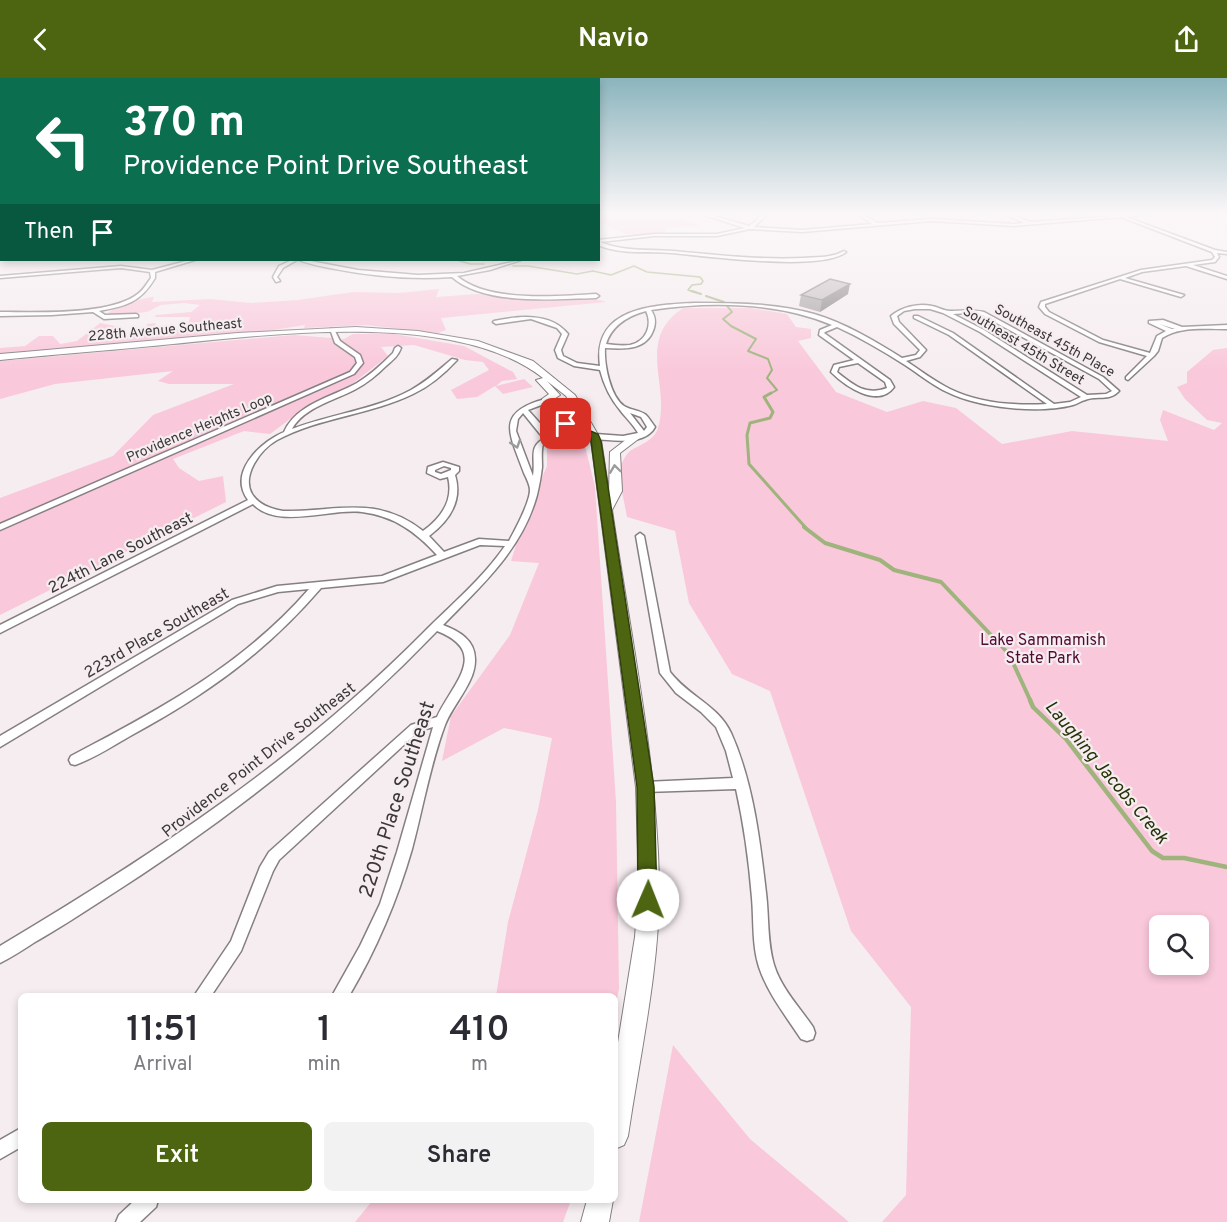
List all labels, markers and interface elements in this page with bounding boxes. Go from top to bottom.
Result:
text: Navio [578,22,649,56]
icon: back [24,23,57,56]
icon: share [1170,23,1203,56]
text: 370 m [123,98,245,151]
icon: left [24,102,102,180]
text: Providence Point Drive Southeast [123,150,529,184]
icon: arrive [86,216,119,249]
text: Then [24,219,74,246]
street label: Southeast 45th Place [991,301,1117,381]
street label: Southeast 45th Street [959,303,1087,389]
street label: 228th Avenue Southeast [87,315,243,346]
street label: Providence Heights Loop [124,390,275,467]
pin [540,398,591,449]
icon: arrive [549,407,582,440]
one-way arrow [509,438,522,449]
one-way arrow [610,464,622,474]
street label: 224th Lane Southeast [45,509,197,599]
street label: 223rd Place Southeast [81,584,233,683]
park label: Lake Sammamish State Park [980,631,1106,669]
street label: Providence Point Drive Southeast [158,679,360,842]
water label: Laughing Jacobs Creek [1039,696,1173,850]
street label: 220th Place Southeast [354,698,442,901]
position arrow [616,868,680,932]
map controls [1149,915,1209,975]
button: search [1149,915,1209,975]
text: 11:51 [126,1008,199,1054]
text: 1 [317,1008,331,1054]
text: 410 [449,1008,510,1054]
text: Arrival [133,1052,193,1078]
text: min [308,1052,341,1078]
text: m [471,1052,488,1078]
button: Exit [42,1122,312,1191]
button: Share [324,1122,594,1191]

